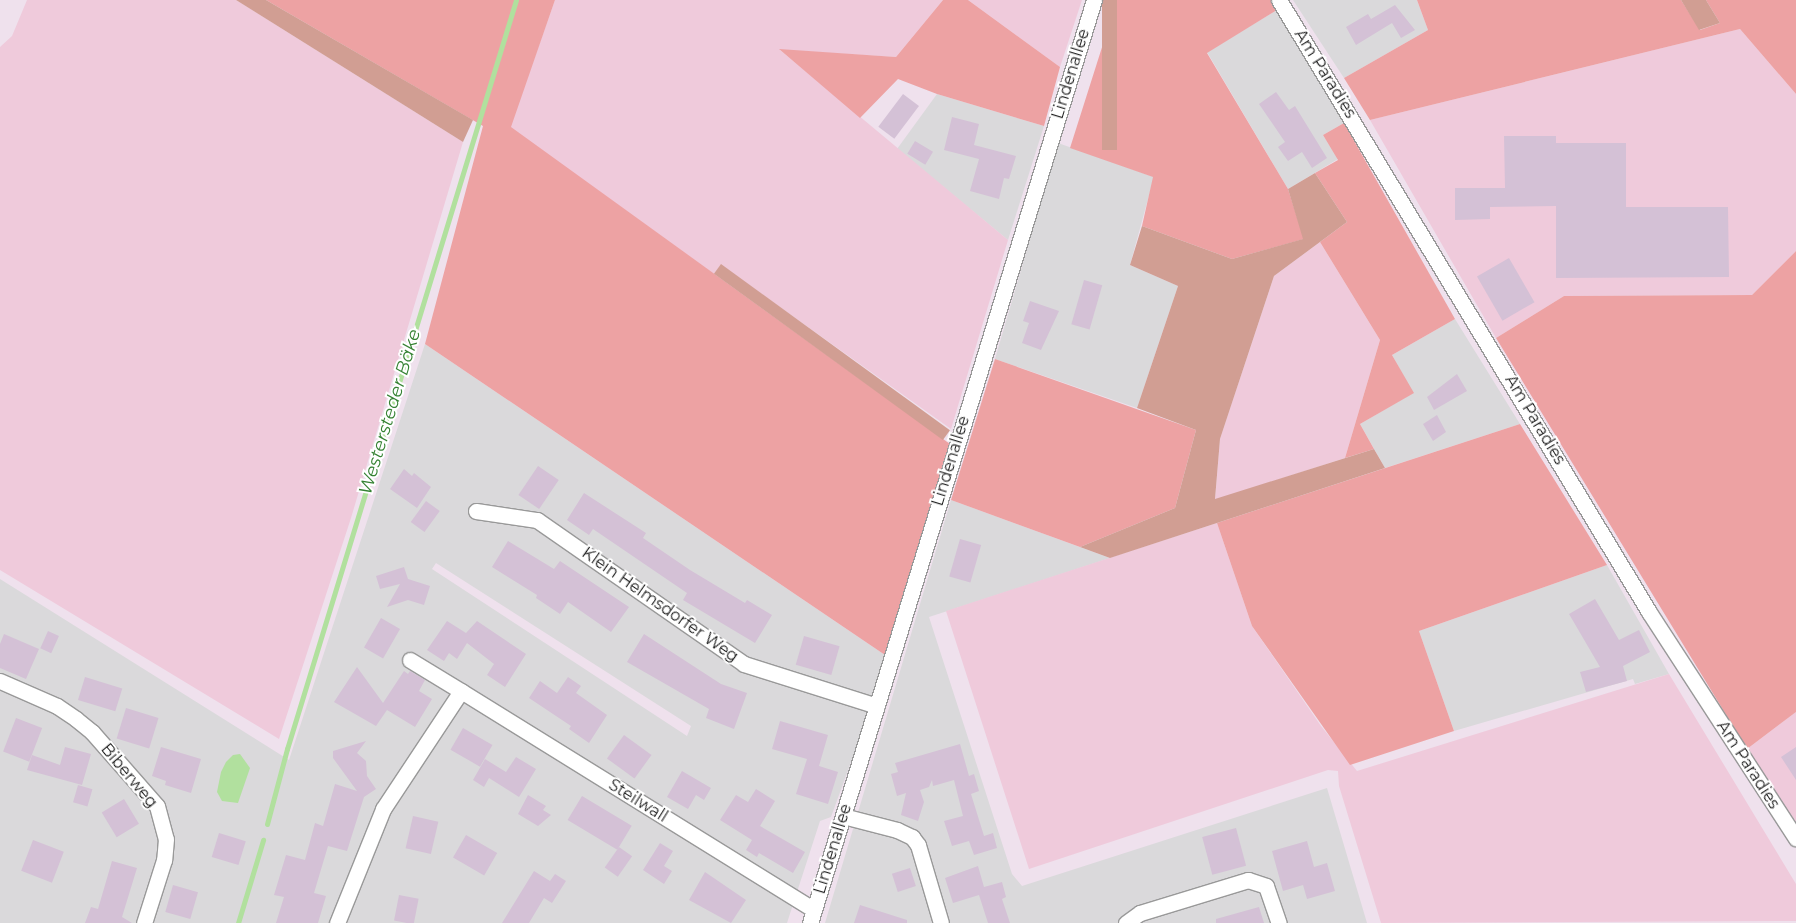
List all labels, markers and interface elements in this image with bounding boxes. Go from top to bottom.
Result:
street label: Am Paradies [1290,26,1360,122]
street label: Lindenallee [1048,27,1094,121]
water label: Westersteder Bäke [355,327,425,497]
street label: Am Paradies [1501,372,1569,468]
street label: Lindenallee [928,414,974,508]
street label: Klein Helmsdorfer Weg [578,544,742,666]
street label: Am Paradies [1712,717,1784,813]
street label: Biberweg [97,740,161,812]
street label: Steilwall [605,775,671,827]
street label: Lindenallee [810,802,856,896]

